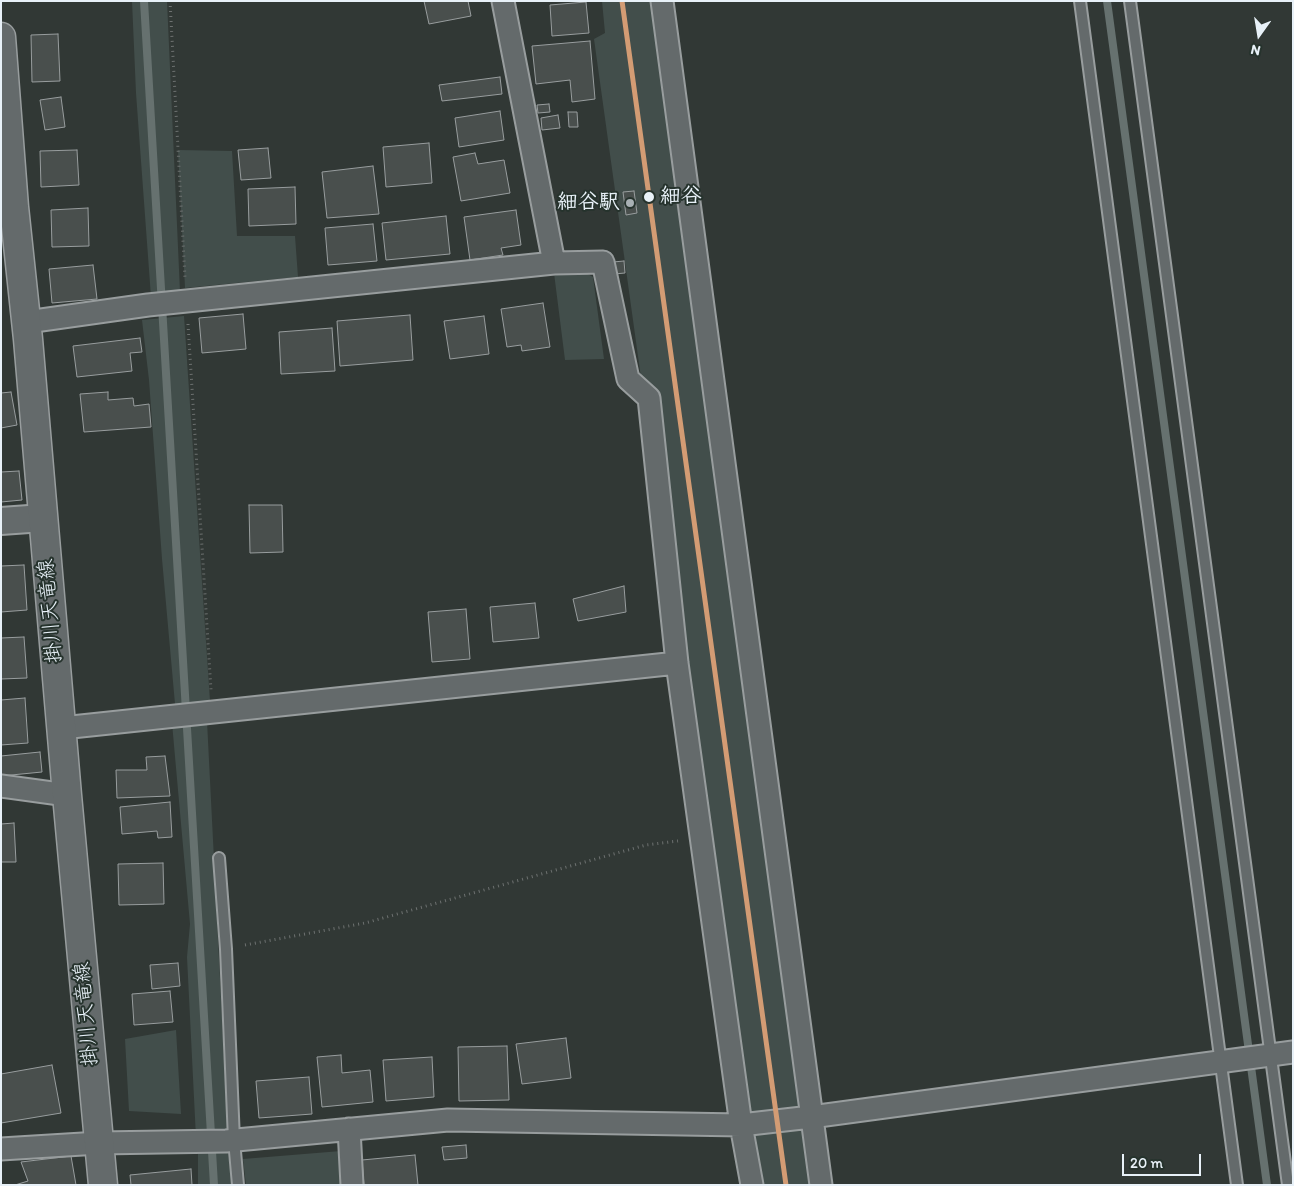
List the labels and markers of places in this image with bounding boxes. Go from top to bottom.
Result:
place label: 細谷 [660,184,702,210]
place label: 細谷駅 [557,190,620,216]
marker: 細谷 [642,190,656,204]
marker: 細谷駅 [624,197,636,209]

